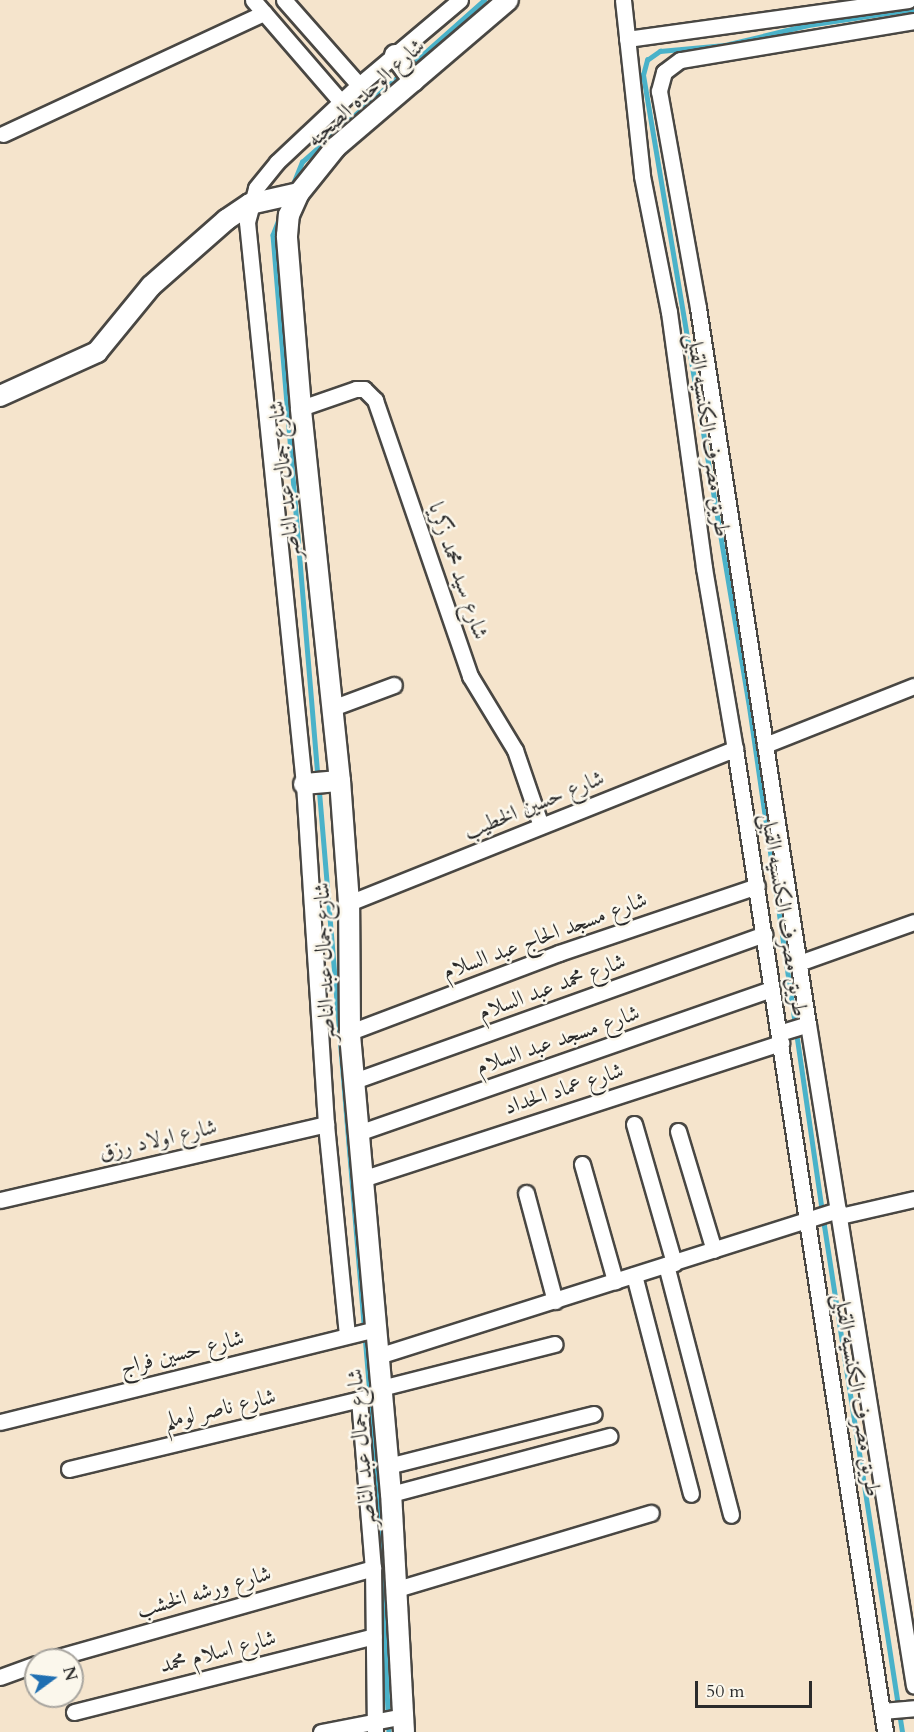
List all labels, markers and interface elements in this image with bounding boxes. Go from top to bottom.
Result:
street label: شارع الوحده الصحيه [302,33,430,153]
street label: طريق مصرف الكنسيه القبلى [681,331,735,539]
street label: شارع جمال عبد الناصر [264,399,306,561]
street label: شارع سيد محمد زكريا [422,499,494,643]
street label: شارع حسين الخطيب [460,765,608,845]
street label: طريق مصرف الكنسيه القبلى [755,811,813,1019]
street label: شارع جمال عبد الناصر [309,882,341,1042]
street label: شارع مسجد الحاج عبد السلام [439,887,651,985]
street label: شارع محمد عبد السلام [475,948,629,1026]
street label: شارع مسجد عبد السلام [473,1000,643,1080]
street label: شارع عماد الحداد [501,1057,627,1121]
street label: شارع اولاد رزق [96,1114,220,1166]
street label: طريق مصرف الكنسيه القبلى [828,1291,886,1499]
street label: شارع حسين فراج [117,1325,247,1381]
street label: شارع جمال عبد الناصر [342,1367,382,1529]
street label: شارع ناصر لوملم [162,1383,278,1435]
street label: شارع ورشه الخشب [134,1560,274,1624]
street label: شارع اسلام محمد [157,1625,279,1679]
north arrow [24,1648,84,1708]
text: N [57,1664,82,1683]
scale bar [698,1669,815,1707]
text: 50 m [706,1679,745,1704]

